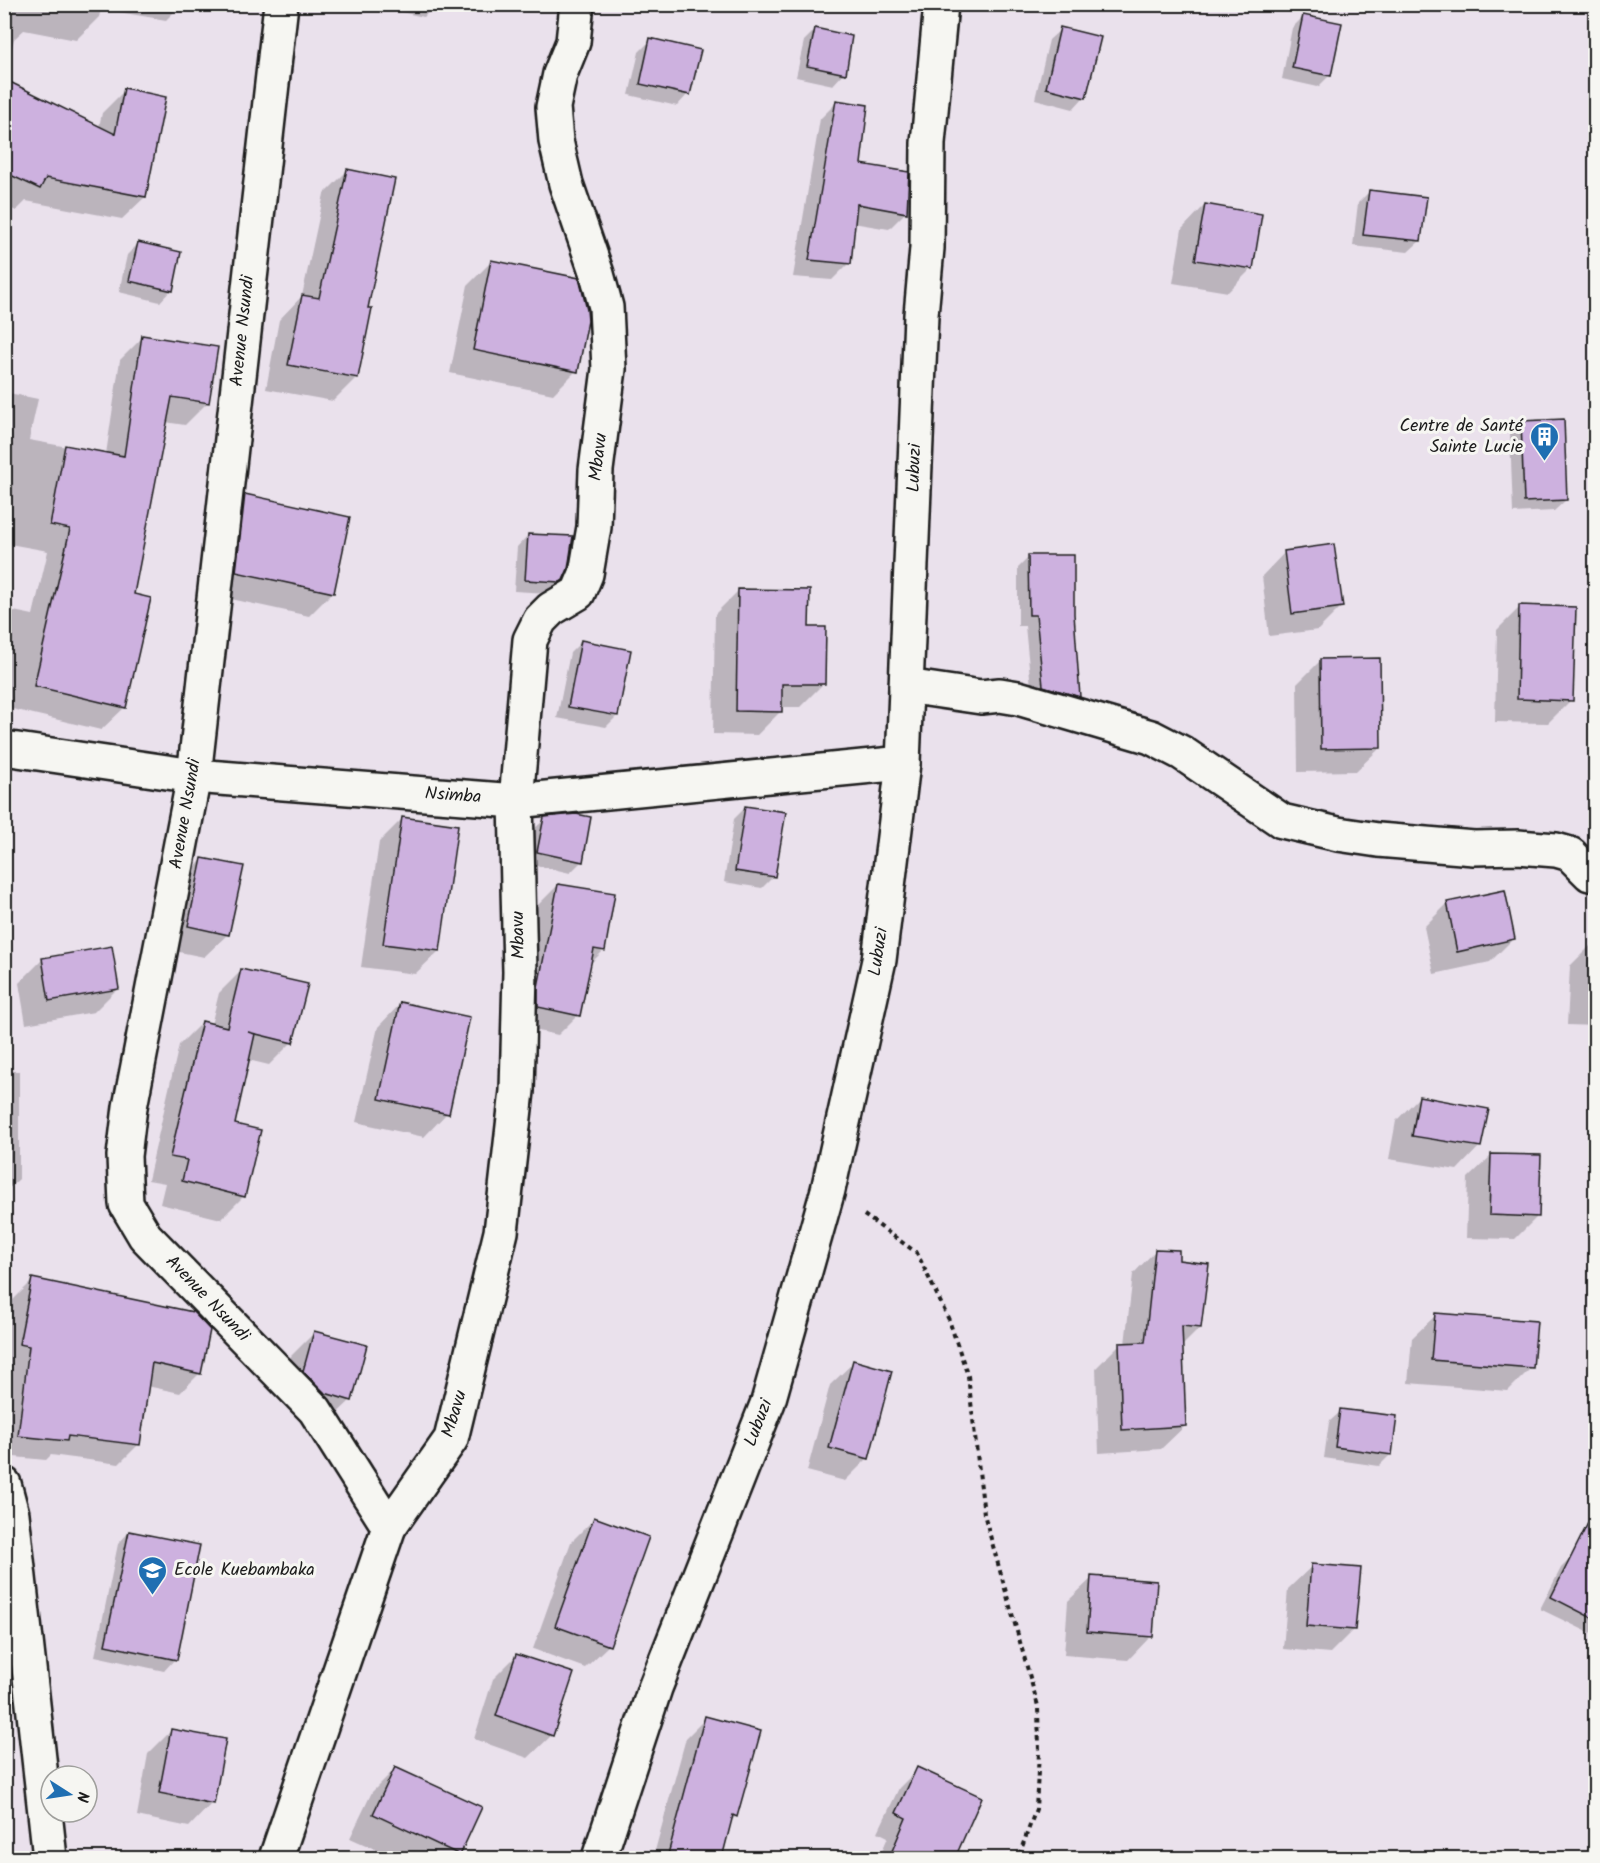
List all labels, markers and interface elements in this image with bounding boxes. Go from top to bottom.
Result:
street label: Avenue Nsundi [223,273,263,388]
place label: Centre de Santé Sainte Lucie [1400,412,1524,462]
building icon: Centre de Santé Sainte Lucie [1528,420,1560,462]
street label: Mbavu [582,431,616,483]
street label: Lubuzi [900,442,930,493]
street label: Avenue Nsundi [162,756,210,871]
street label: Nsimba [424,780,482,812]
street label: Mbavu [504,910,534,959]
street label: Lubuzi [861,925,897,978]
street label: Avenue Nsundi [158,1249,257,1350]
street label: Mbavu [434,1386,476,1441]
street label: Lubuzi [737,1394,782,1451]
school or university icon: Ecole Kuebambaka [137,1554,169,1596]
place label: Ecole Kuebambaka [174,1556,315,1585]
north arrow [39,1764,99,1824]
text: N [69,1789,95,1804]

